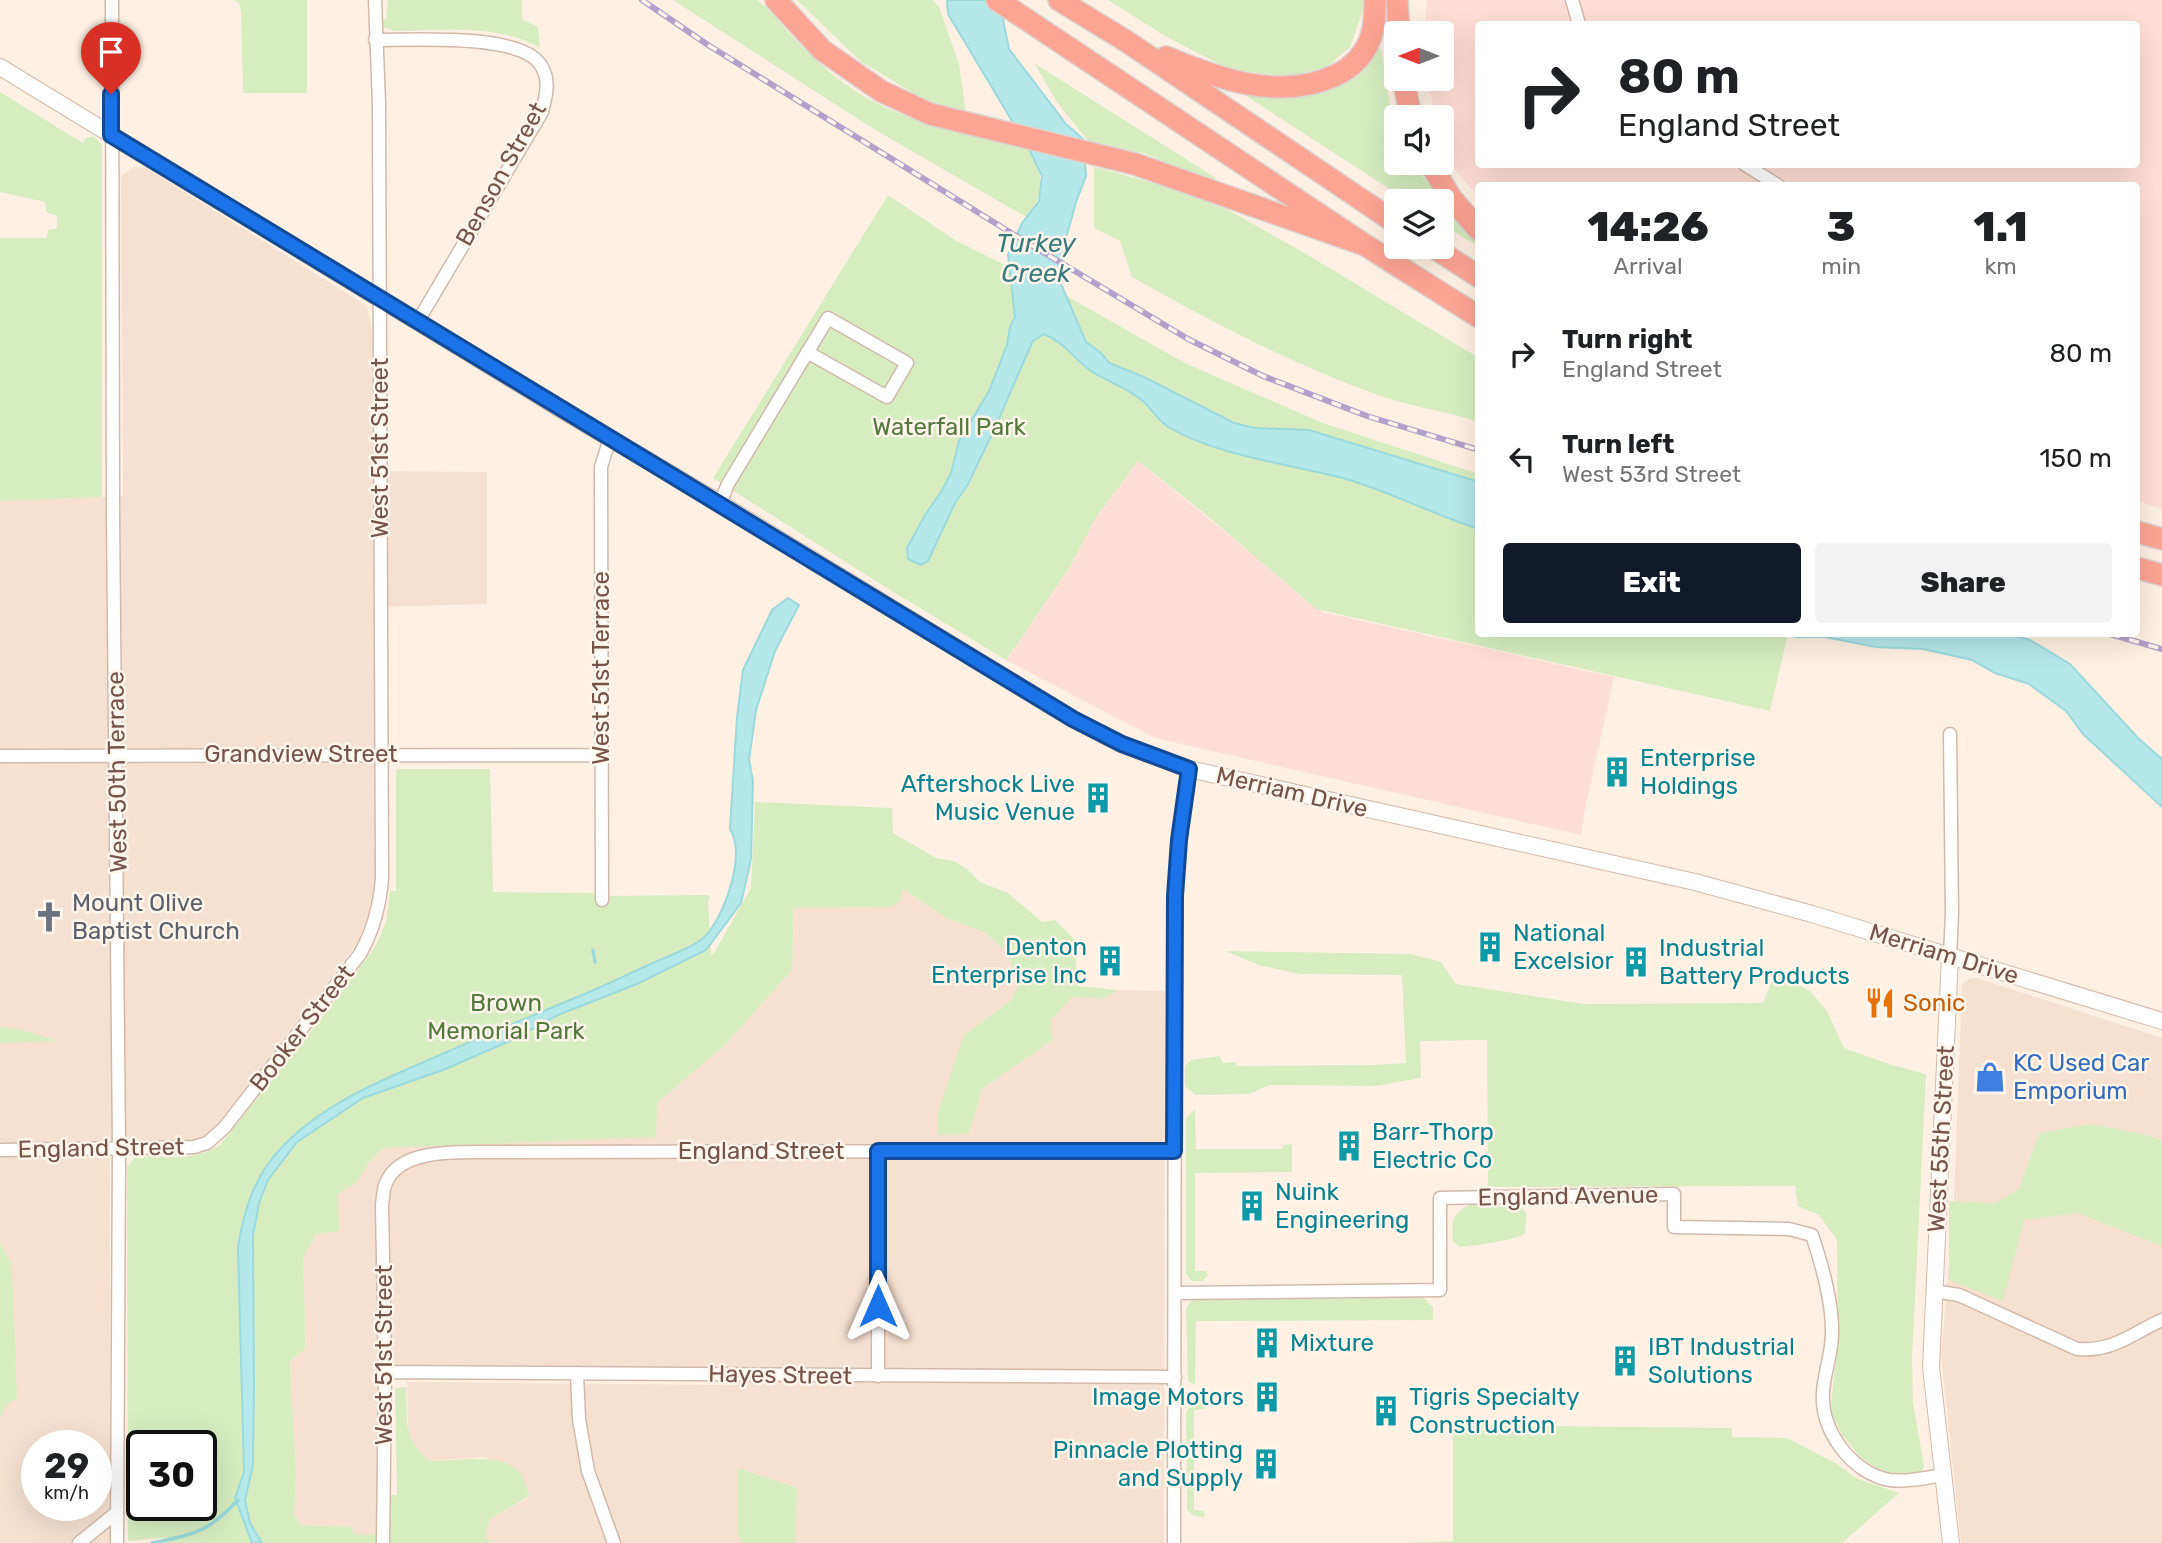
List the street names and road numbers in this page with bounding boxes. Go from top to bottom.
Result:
street label: Benson Street [450,97,552,251]
street label: West 51st Street [366,358,394,538]
street label: West 51st Terrace [587,571,615,765]
street label: West 50th Terrace [101,671,133,873]
street label: Grandview Street [204,740,398,768]
street label: Merriam Drive [1213,761,1371,823]
street label: Merriam Drive [1866,918,2022,990]
street label: Booker Street [244,959,360,1097]
street label: West 55th Street [1922,1045,1960,1233]
street label: England Street [17,1133,185,1163]
street label: England Street [678,1137,844,1165]
street label: England Avenue [1477,1180,1659,1212]
street label: West 51st Street [370,1265,398,1445]
street label: Hayes Street [708,1360,852,1390]

